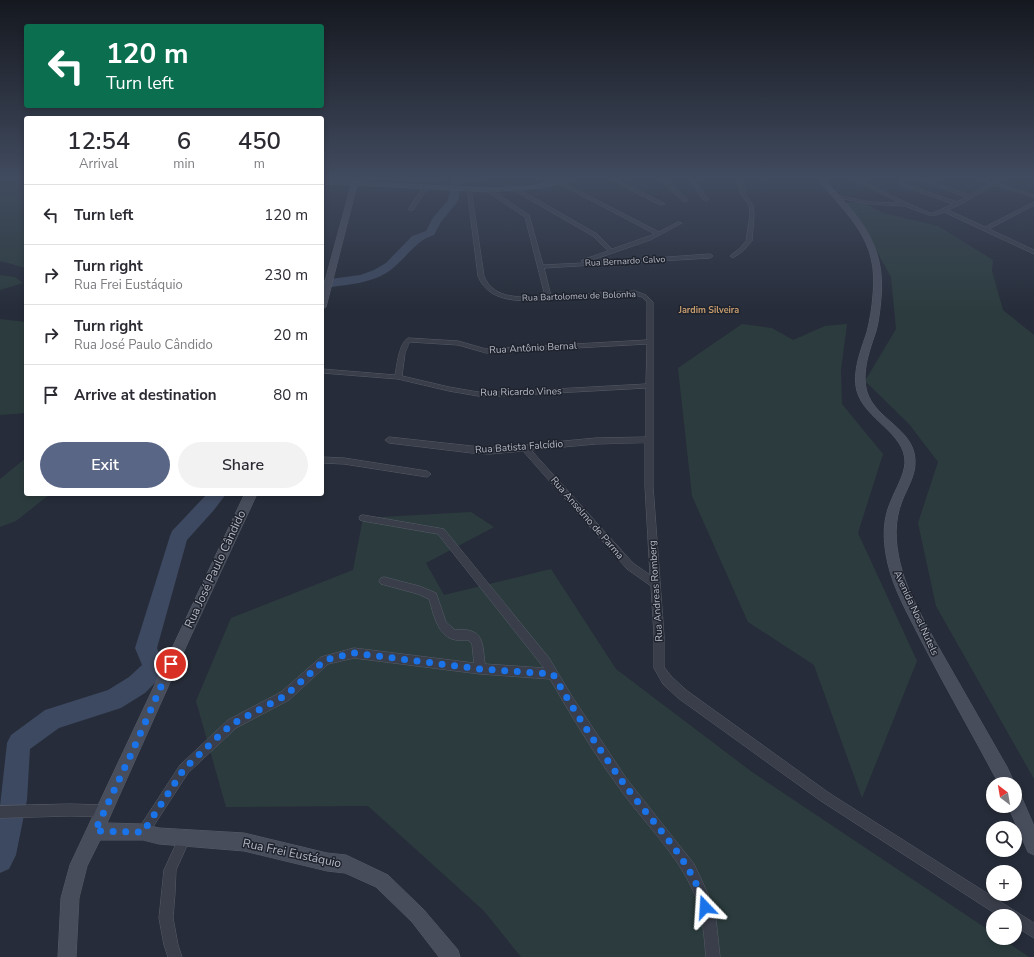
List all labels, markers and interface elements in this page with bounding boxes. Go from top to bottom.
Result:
text: 120 m [106,35,189,73]
icon: left [40,40,92,92]
text: Turn left [106,71,174,95]
text: 12:54 [67,125,130,157]
text: 6 [177,125,191,157]
text: 450 [238,125,281,157]
text: Arrival [79,155,118,173]
text: min [173,155,195,173]
text: m [254,155,265,173]
icon: left [40,204,62,226]
text: Turn left [74,205,133,225]
text: 120 m [264,205,308,225]
street label: Rua Bernardo Calvo [584,253,666,269]
text: Turn right [74,256,143,276]
icon: right [40,264,62,286]
text: 230 m [264,265,308,285]
text: Rua Frei Eustáquio [74,276,183,294]
street label: Rua Bartolomeu de Bolonha [522,288,636,304]
district label: Jardim Silveira [678,304,739,316]
text: Turn right [74,316,143,336]
icon: right [40,324,62,346]
text: 20 m [273,325,308,345]
text: Rua José Paulo Cândido [74,336,213,354]
street label: Rua Antônio Bernal [489,339,577,357]
icon: arrive [40,384,62,406]
street label: Rua Ricardo Vines [480,384,562,400]
text: Arrive at destination [74,385,217,405]
text: 80 m [273,385,308,405]
street label: Rua Batista Falcídio [474,437,564,457]
button: Exit [40,442,170,488]
button: Share [178,442,308,488]
street label: Rua Anselmo de Parma [547,474,627,562]
street label: Rua José Paulo Cândido [181,507,249,630]
street label: Rua Andreas Romberg [645,540,667,642]
street label: Avenida Noel Nutels [890,568,942,658]
pin [154,647,188,681]
icon: arrive [160,653,182,675]
north arrow [986,777,1022,813]
map controls [986,777,1022,945]
button: search [986,821,1022,857]
street label: Rua Frei Eustáquio [241,835,343,871]
button: + [986,865,1022,901]
position arrow [684,886,726,928]
button: − [986,909,1022,945]

